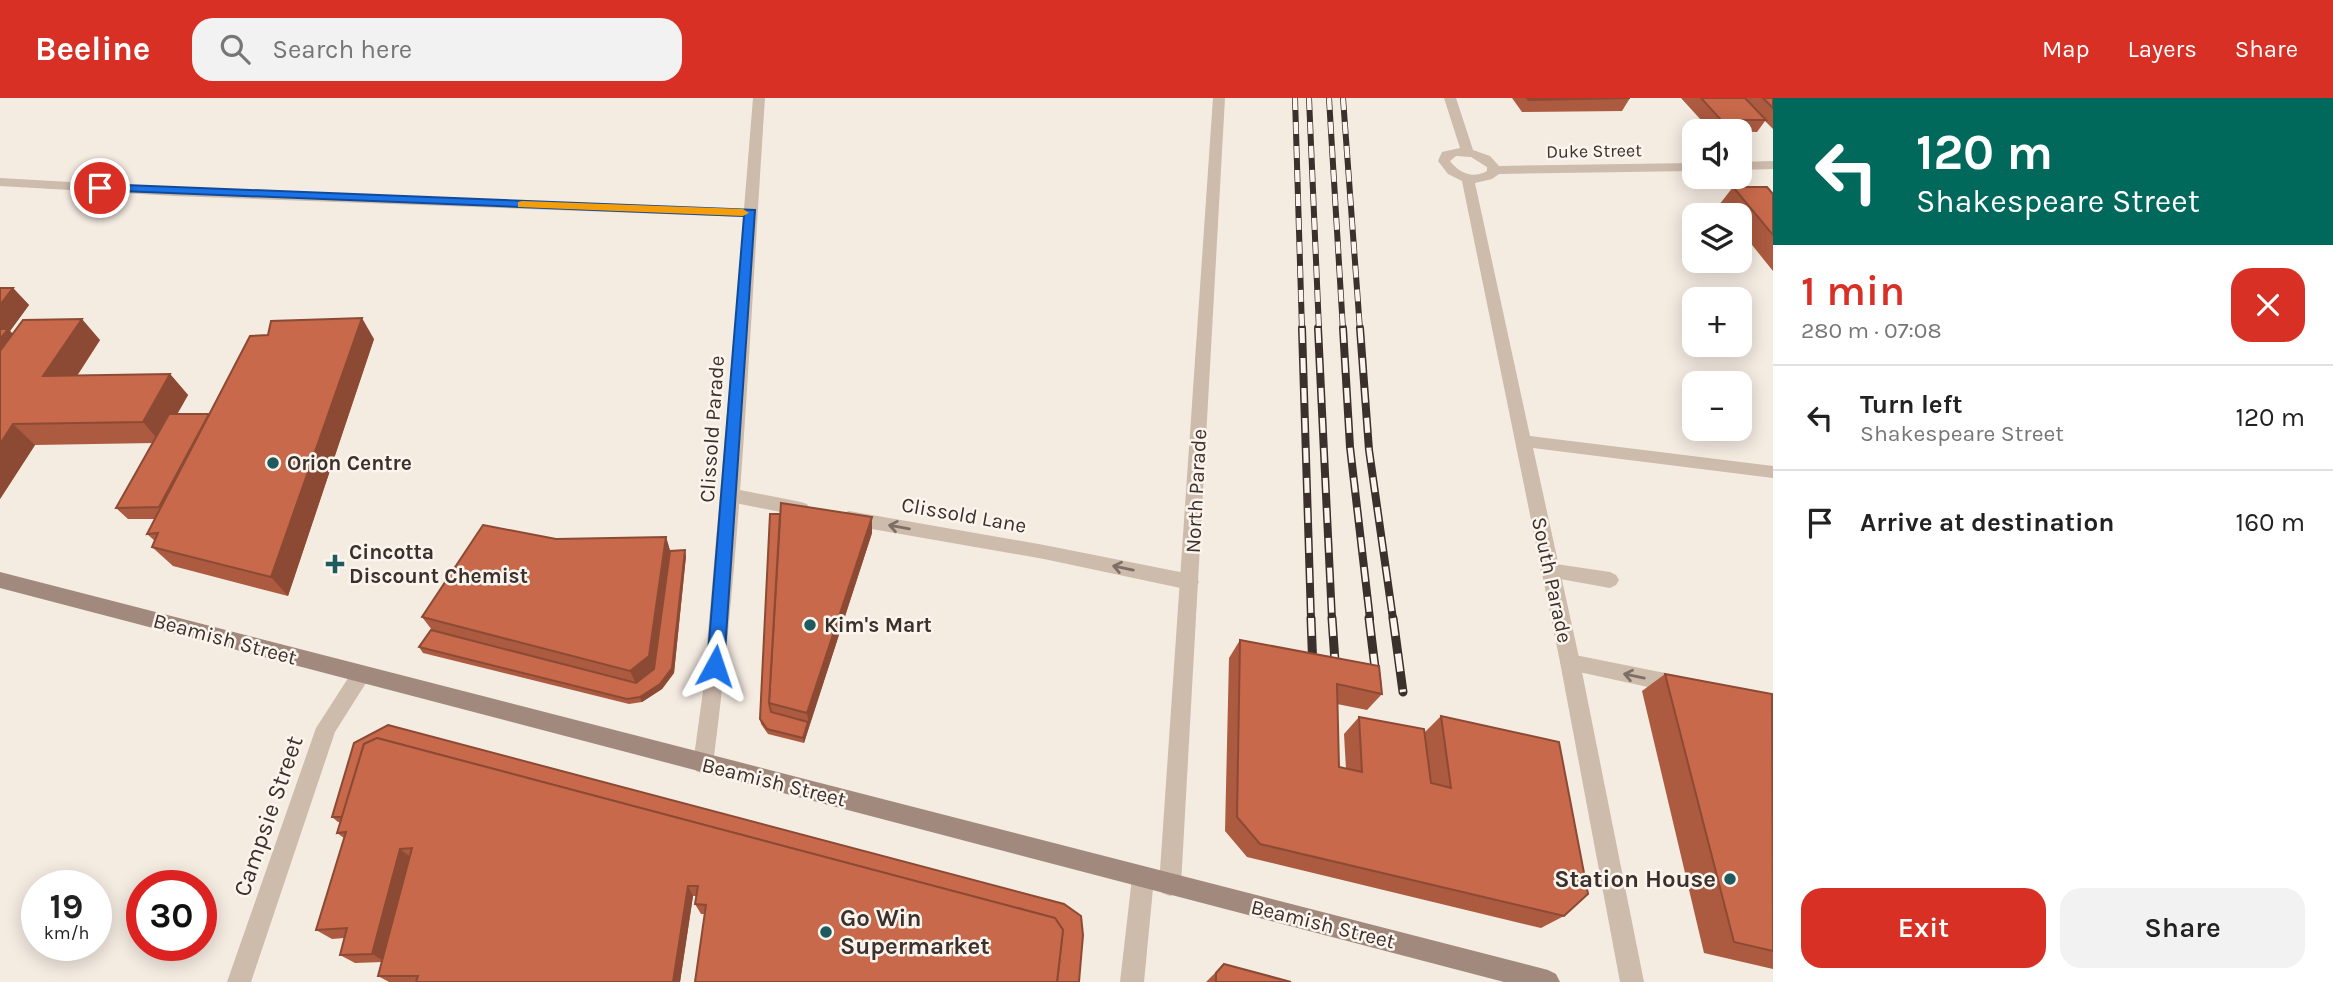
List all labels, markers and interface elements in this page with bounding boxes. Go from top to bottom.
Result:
search box [192,18,682,81]
text: Beeline [35,30,150,68]
icon: search [216,30,254,68]
text: Search here [272,34,412,65]
text: Map [2042,35,2090,63]
text: Layers [2128,35,2197,63]
text: Share [2235,35,2298,63]
map controls [1682,119,1752,441]
button: sound [1682,119,1752,189]
text: 120 m [1916,124,2053,181]
icon: left [1801,126,1892,217]
street label: Duke Street [1546,139,1642,163]
pin [70,158,130,218]
icon: arrive [81,169,119,207]
text: Shakespeare Street [1916,183,2200,220]
button: layers [1682,203,1752,273]
text: 1 min [1801,266,1905,316]
button: close [2231,268,2305,342]
button: + [1682,287,1752,357]
text: 280 m · 07:08 [1801,317,1942,344]
street label: Clissold Parade [695,355,729,503]
button: − [1682,371,1752,441]
text: Turn left [1860,389,1962,420]
icon: left [1801,399,1839,437]
text: 120 m [2235,402,2305,433]
text: Shakespeare Street [1860,420,2064,447]
street label: North Parade [1181,428,1211,554]
place label: Orion Centre [287,451,412,475]
marker: Orion Centre [265,455,281,471]
street label: Clissold Lane [900,492,1028,538]
icon: arrive [1801,504,1839,542]
text: Arrive at destination [1860,507,2114,538]
text: 160 m [2236,507,2305,538]
street label: South Parade [1527,515,1577,645]
one-way arrow [889,520,911,533]
place label: Cincotta Discount Chemist [349,540,528,588]
marker: Cincotta Discount Chemist [327,556,343,572]
one-way arrow [1112,561,1135,575]
street label: Beamish Street [151,608,300,670]
place label: Kim's Mart [824,613,932,637]
marker: Kim's Mart [802,617,818,633]
position arrow [678,629,752,703]
one-way arrow [1623,668,1646,682]
street label: Campsie Street [227,732,309,900]
street label: Beamish Street [699,752,849,812]
place label: Station House [1554,865,1716,893]
speed limit sign: 30 [126,870,217,961]
marker: Station House [1722,871,1738,887]
text: 19 [50,886,83,927]
button: Exit [1801,888,2046,968]
button: Share [2060,888,2305,968]
street label: Beamish Street [1248,894,1398,954]
place label: Go Win Supermarket [840,904,990,960]
text: km/h [44,922,89,944]
marker: Go Win Supermarket [818,924,834,940]

